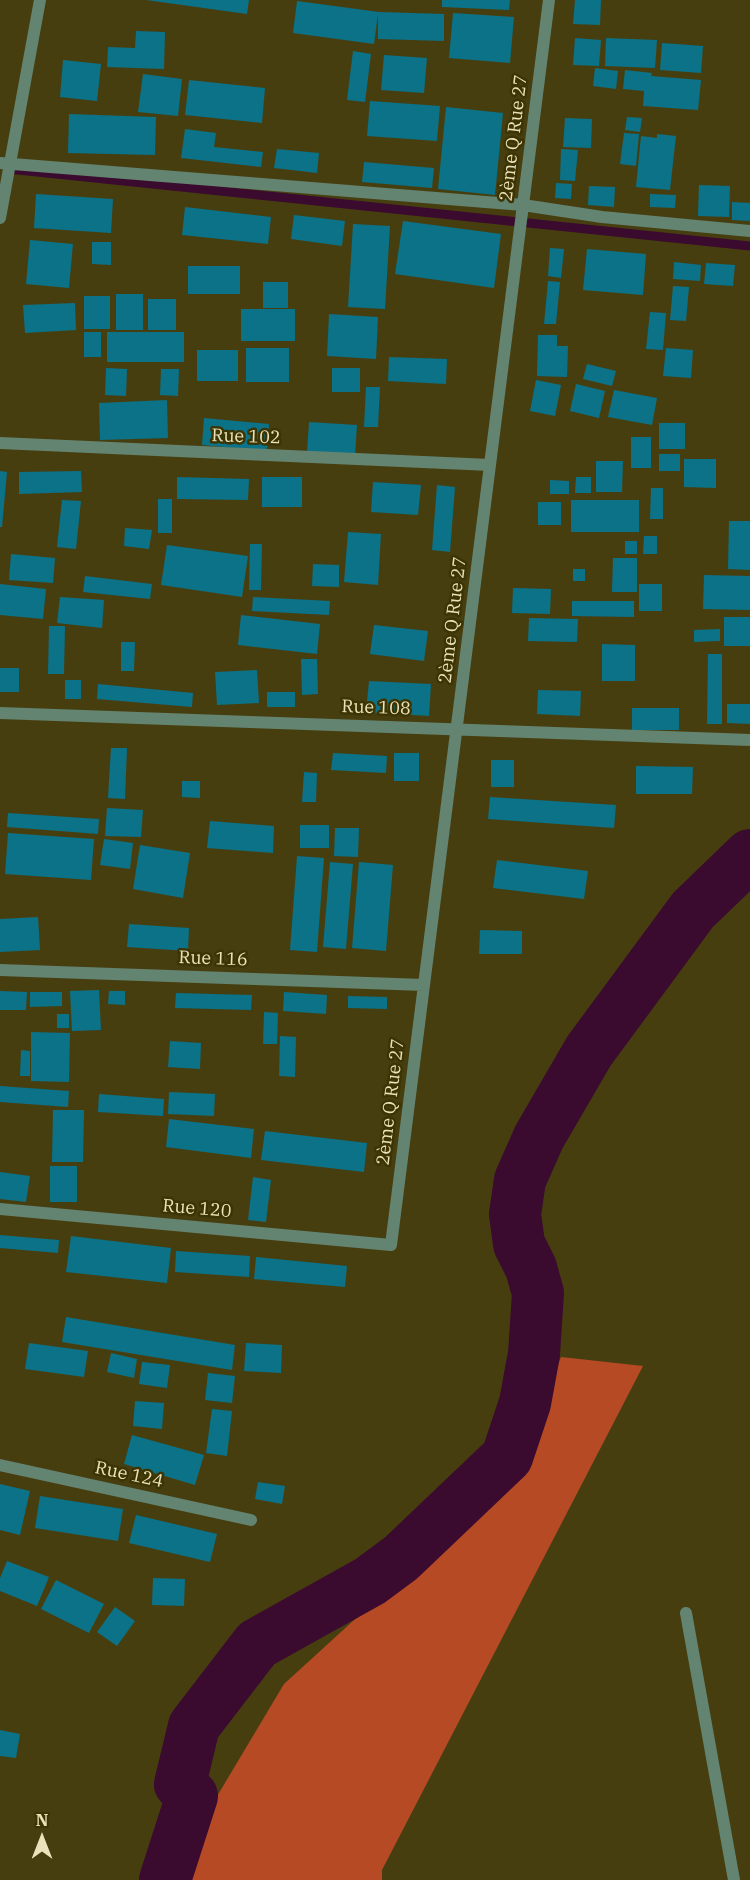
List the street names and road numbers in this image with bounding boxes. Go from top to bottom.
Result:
street label: 2ème Q Rue 27 [496,74,532,202]
street label: Rue 102 [211,425,281,449]
street label: 2ème Q Rue 27 [435,556,471,684]
street label: Rue 108 [341,696,411,720]
street label: Rue 116 [178,947,248,971]
street label: 2ème Q Rue 27 [373,1038,409,1166]
street label: Rue 120 [162,1195,232,1223]
street label: Rue 124 [93,1457,165,1493]

